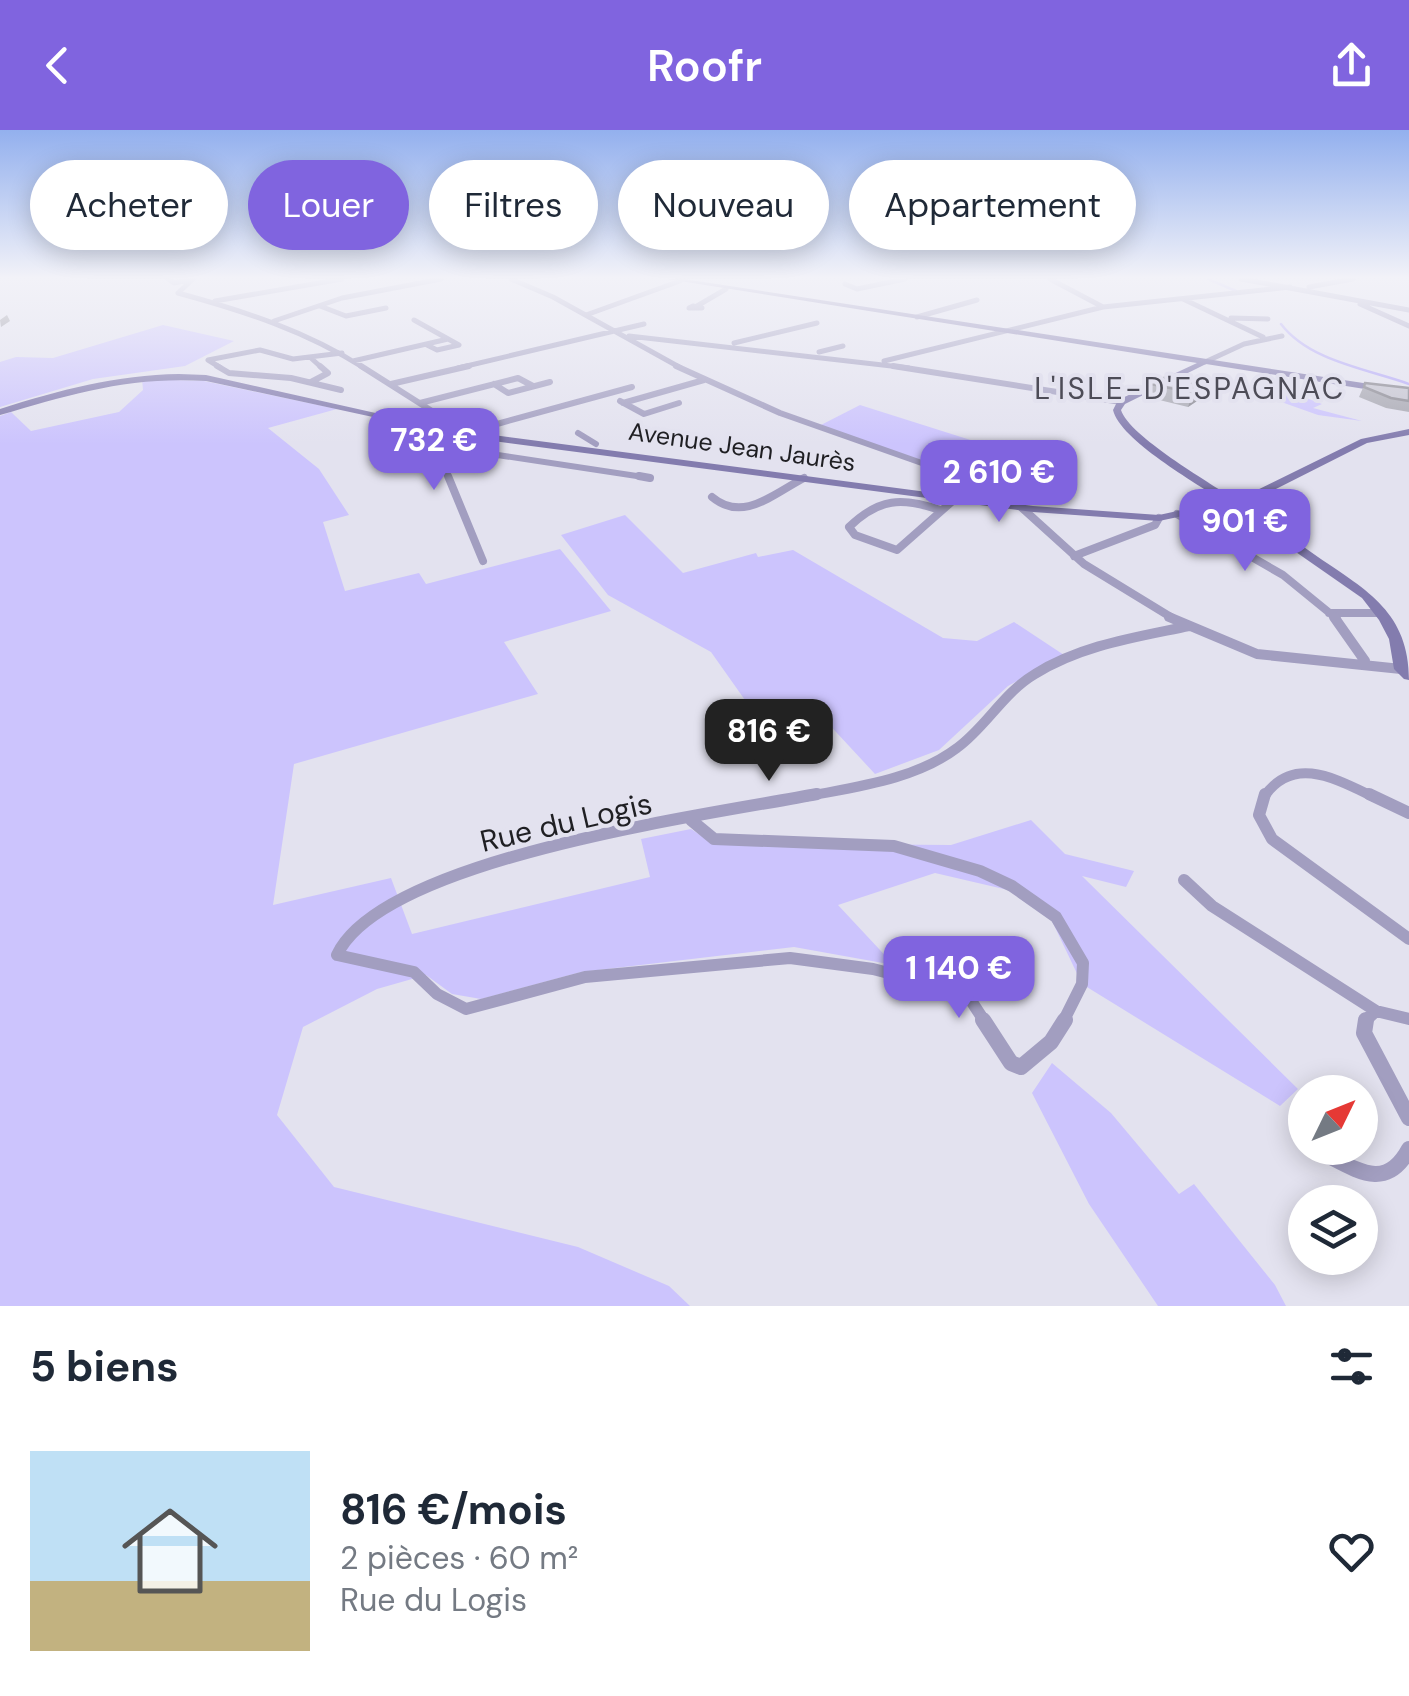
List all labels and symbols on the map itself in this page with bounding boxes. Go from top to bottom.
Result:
district label: L'ISLE-D'ESPAGNAC [1034,369,1346,408]
pin: 732 € [364,408,504,493]
street label: Avenue Jean Jaurès [626,415,858,479]
pin: 2 610 € [907,440,1091,525]
pin: 901 € [1175,489,1315,574]
pin: 816 € [699,699,839,784]
street label: Rue du Logis [476,783,656,861]
pin: 1 140 € [867,936,1051,1021]
north arrow [1288,1075,1378,1165]

